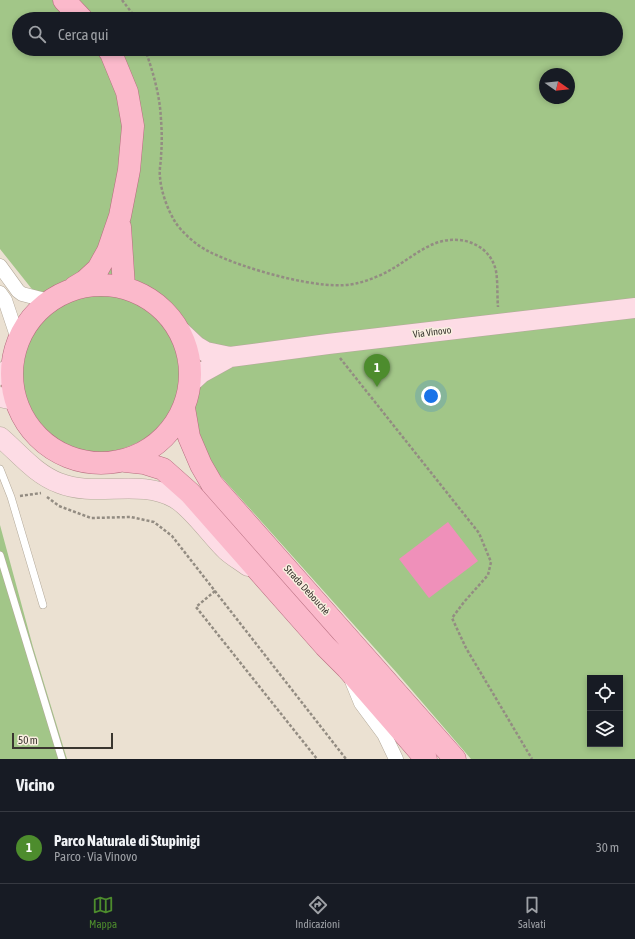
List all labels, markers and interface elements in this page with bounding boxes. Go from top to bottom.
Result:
search box [12,12,623,56]
icon: search [26,23,48,45]
text: Cerca qui [58,26,108,43]
north arrow [539,68,575,104]
street label: Via Vinovo [412,324,452,340]
pin: 1 [364,354,390,387]
your location [421,386,441,406]
street label: Strada Debouchè [282,563,332,617]
map controls [587,675,623,747]
button: locate [587,675,623,711]
button: layers [587,711,623,747]
scale bar [12,731,113,750]
text: 50 m [18,734,38,746]
text: Vicino [16,775,55,795]
text: Parco Naturale di Stupinigi [54,832,200,849]
text: 1 [26,840,32,855]
text: 30 m [596,840,619,855]
text: Parco · Via Vinovo [54,849,137,864]
tab: Mappa [89,894,117,930]
tab: Indicazioni [295,894,340,930]
tab: Salvati [518,894,546,930]

